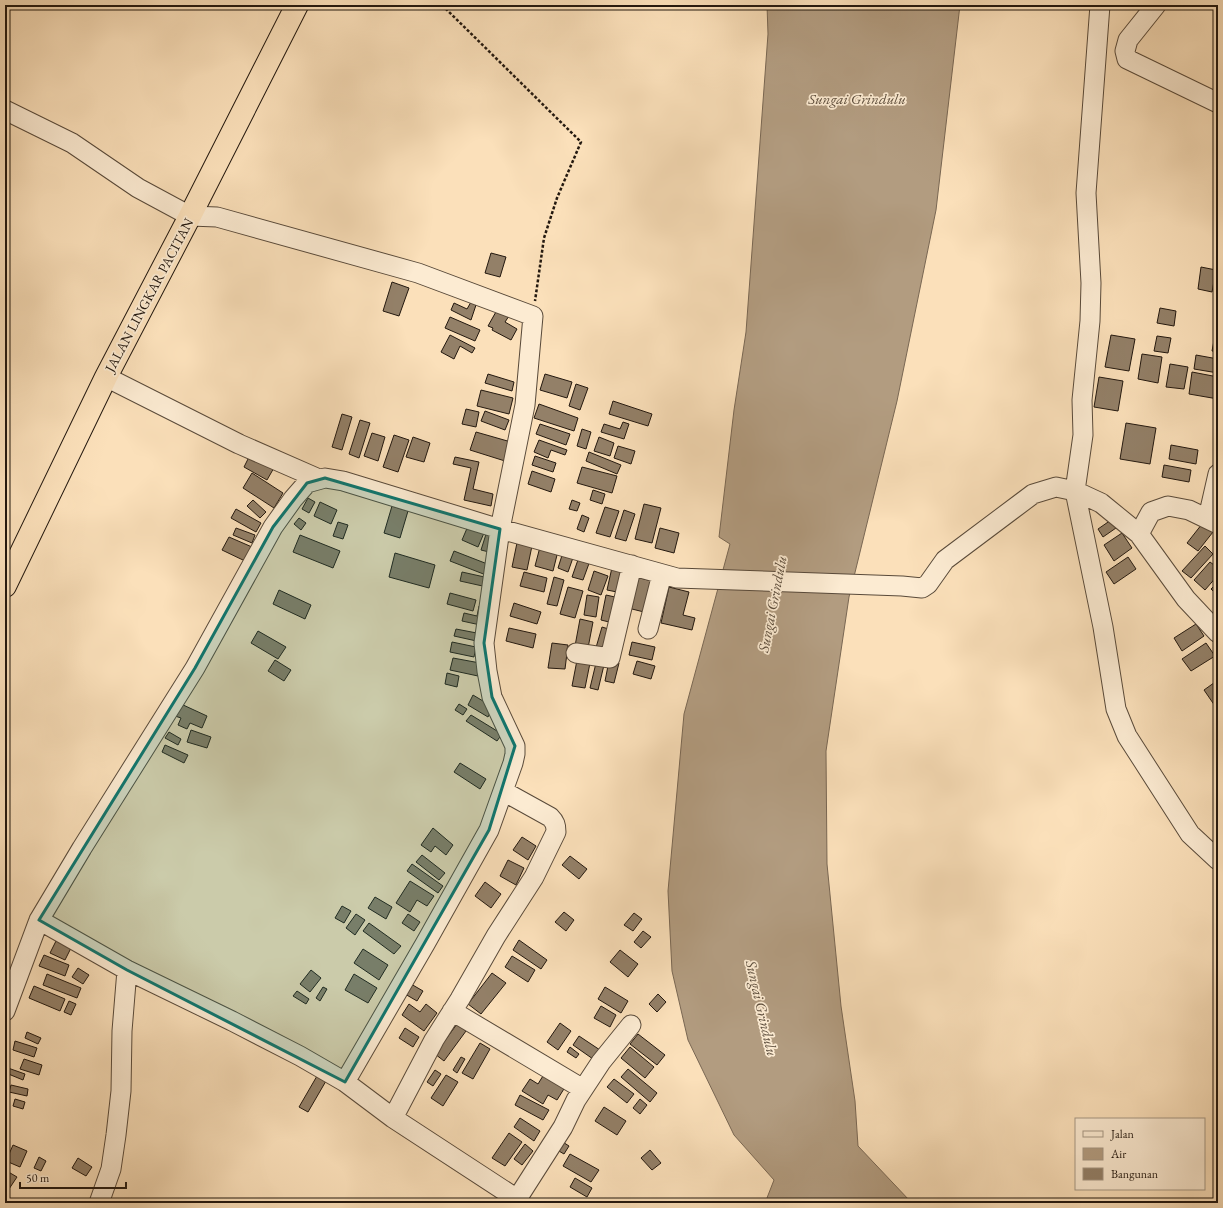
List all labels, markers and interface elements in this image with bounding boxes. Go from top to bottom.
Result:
water label: Sungai Grindulu [807,89,906,108]
street label: JALAN LINGKAR PACITAN [100,215,197,376]
water label: Sungai Grindulu [753,554,791,655]
water label: Sungai Grindulu [742,957,782,1058]
legend [1075,1118,1205,1190]
text: Jalan [1110,1126,1135,1142]
text: Air [1110,1146,1126,1162]
scale bar [20,1164,126,1190]
text: Bangunan [1111,1166,1159,1182]
text: 50 m [26,1170,50,1186]

